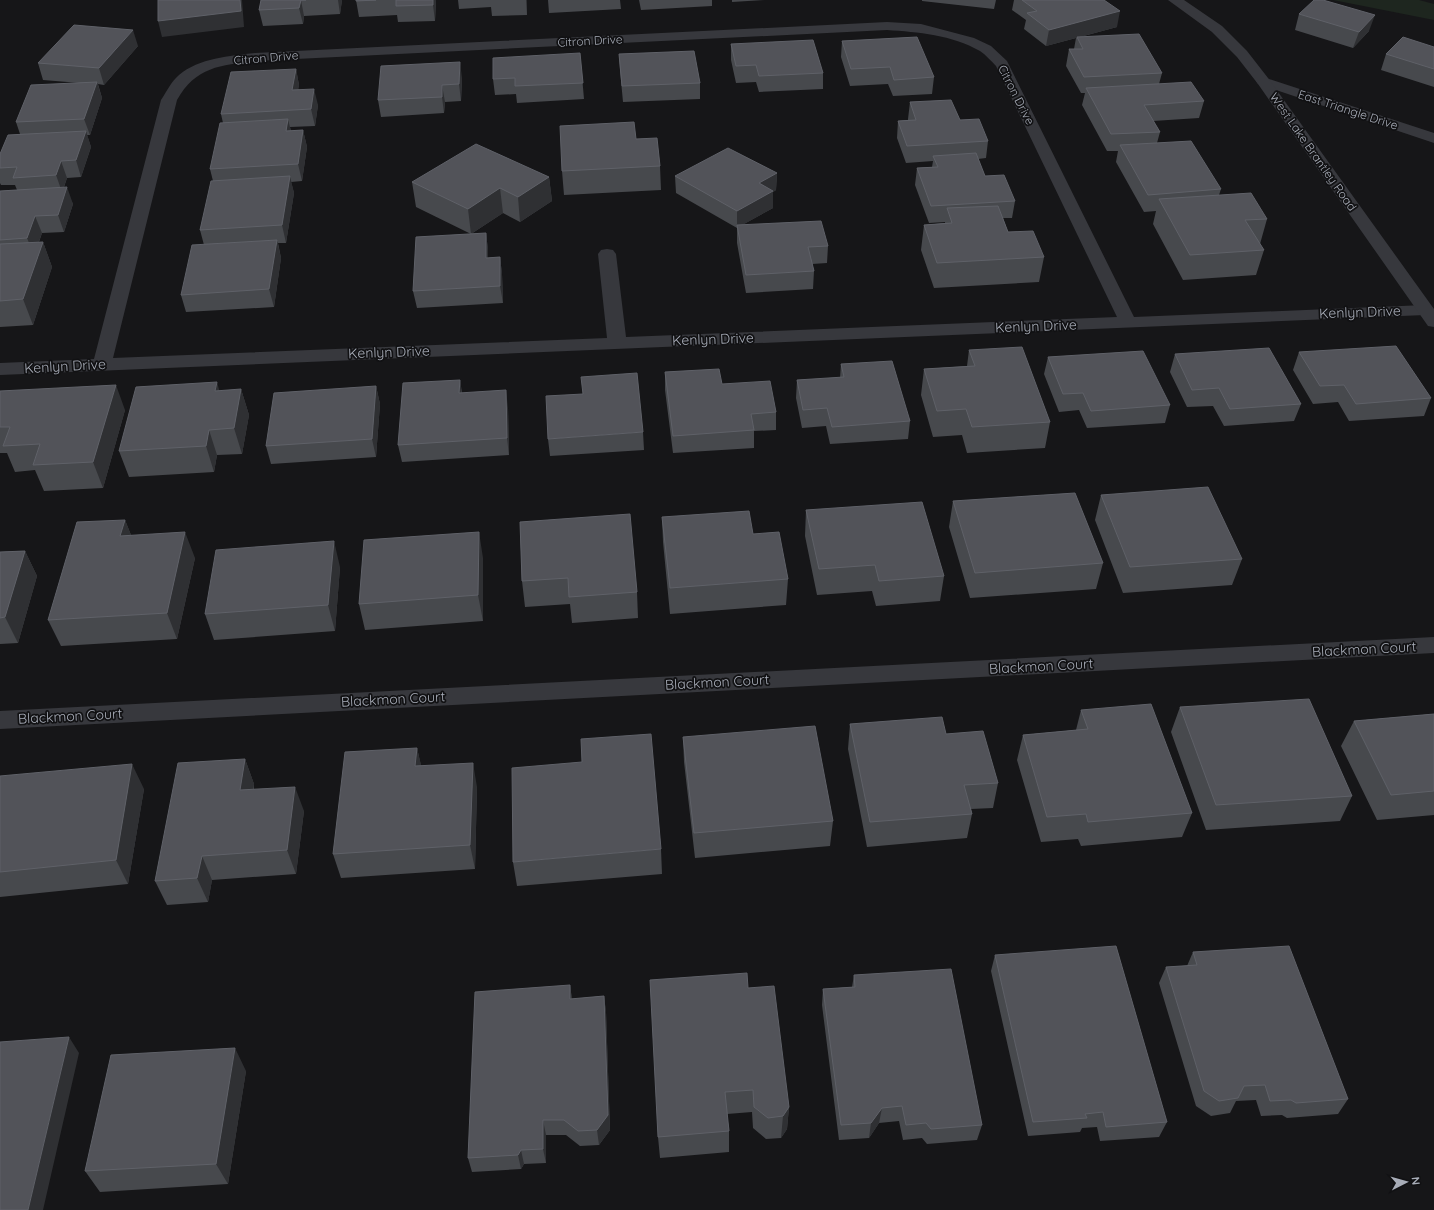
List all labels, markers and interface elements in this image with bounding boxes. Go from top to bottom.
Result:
street label: Citron Drive [557,31,623,50]
street label: Citron Drive [233,47,299,68]
street label: Citron Drive [995,62,1038,127]
street label: East Triangle Drive [1296,86,1400,133]
street label: West Lake Brantley Road [1267,90,1360,214]
street label: Kenlyn Drive [1319,302,1401,322]
street label: Kenlyn Drive [995,316,1077,336]
street label: Kenlyn Drive [672,329,754,349]
street label: Kenlyn Drive [348,342,430,362]
street label: Kenlyn Drive [24,355,106,377]
street label: Blackmon Court [1311,637,1417,661]
street label: Blackmon Court [988,654,1094,678]
street label: Blackmon Court [664,670,770,694]
street label: Blackmon Court [340,687,446,711]
street label: Blackmon Court [17,704,123,728]
north arrow [1386,1162,1426,1202]
text: N [1409,1176,1423,1186]

